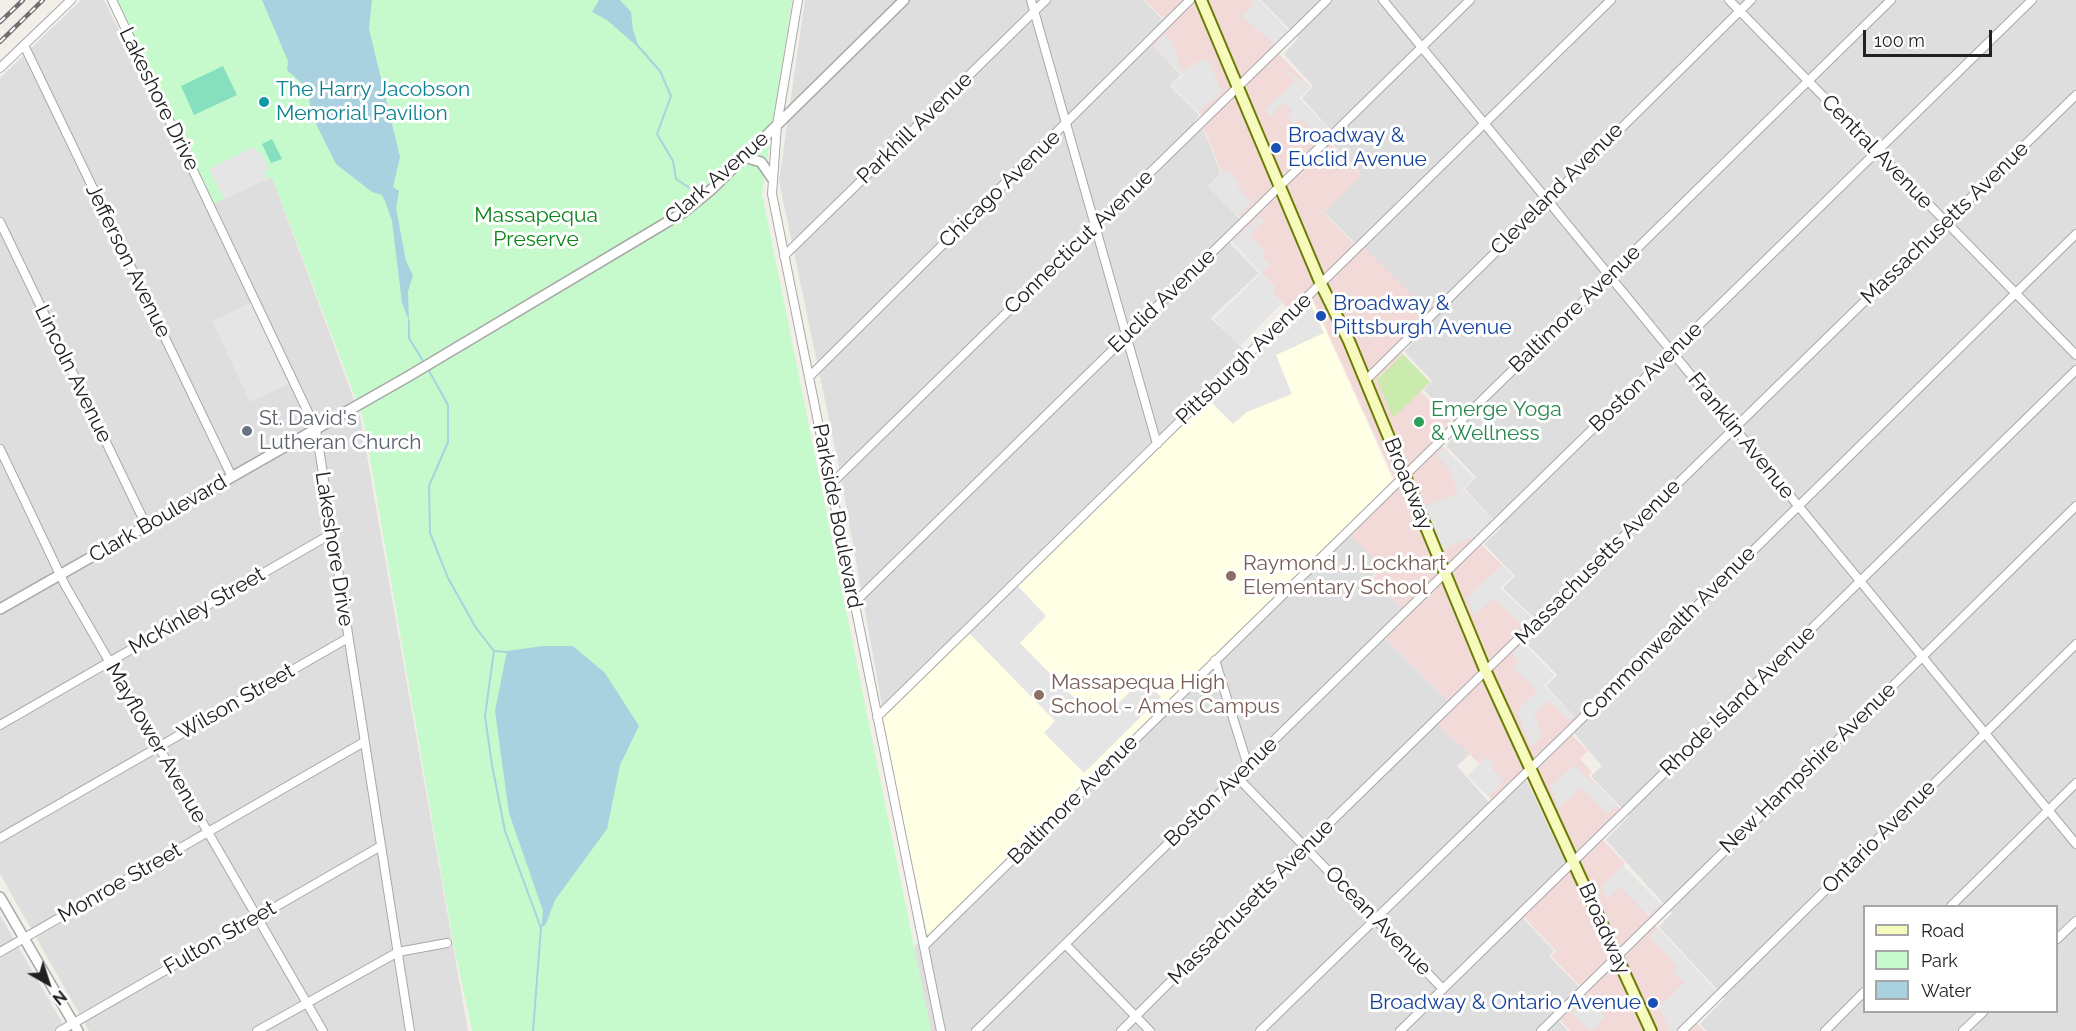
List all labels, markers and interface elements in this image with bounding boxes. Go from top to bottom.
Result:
scale bar [1866,18,1995,56]
street label: Lakeshore Drive [113,23,205,175]
text: 100 m [1874,30,1925,51]
street label: Parkhill Avenue [852,67,978,189]
place label: The Harry Jacobson Memorial Pavilion [276,77,470,127]
street label: Central Avenue [1816,90,1938,214]
marker: The Harry Jacobson Memorial Pavilion [257,95,271,109]
street label: Cleveland Avenue [1486,118,1628,260]
place label: Broadway & Euclid Avenue [1288,123,1427,173]
street label: Chicago Avenue [934,125,1066,253]
street label: Clark Avenue [660,126,774,230]
street label: Massachusetts Avenue [1856,136,2034,310]
marker: Broadway & Euclid Avenue [1269,141,1283,155]
street label: Connecticut Avenue [999,165,1159,319]
street label: Jefferson Avenue [80,180,176,342]
park label: Massapequa Preserve [474,203,598,253]
street label: Baltimore Avenue [1504,240,1646,378]
street label: Euclid Avenue [1103,244,1221,358]
street label: Pittsburgh Avenue [1171,288,1317,430]
place label: Broadway & Pittsburgh Avenue [1333,291,1512,341]
street label: Lincoln Avenue [29,301,117,447]
marker: Broadway & Pittsburgh Avenue [1314,309,1328,323]
street label: Boston Avenue [1584,317,1708,437]
street label: Franklin Avenue [1682,368,1800,504]
place label: Emerge Yoga & Wellness [1431,397,1562,447]
place label: St. David's Lutheran Church [259,406,422,456]
marker: Emerge Yoga & Wellness [1412,415,1426,429]
street label: Parkside Boulevard [807,422,867,610]
marker: St. David's Lutheran Church [240,424,254,438]
street label: Broadway [1378,434,1438,534]
street label: Clark Boulevard [85,469,231,569]
street label: Lakeshore Drive [309,470,359,628]
street label: Massachusetts Avenue [1510,474,1686,650]
street label: Commonwealth Avenue [1577,541,1761,725]
place label: Raymond J. Lockhart Elementary School [1243,551,1446,601]
street label: McKinley Street [125,562,269,660]
marker: Raymond J. Lockhart Elementary School [1224,569,1238,583]
street label: Rhode Island Avenue [1655,620,1821,782]
street label: Wilson Street [173,658,299,746]
street label: Mayflower Avenue [100,659,212,827]
place label: Massapequa High School - Ames Campus [1051,670,1280,720]
street label: New Hampshire Avenue [1715,677,1901,859]
marker: Massapequa High School - Ames Campus [1032,688,1046,702]
street label: Baltimore Avenue [1003,730,1143,870]
street label: Boston Avenue [1159,732,1283,852]
street label: Ontario Avenue [1817,775,1941,899]
street label: Massachusetts Avenue [1163,814,1339,990]
street label: Monroe Street [54,837,186,929]
street label: Ocean Avenue [1320,861,1436,981]
street label: Broadway [1573,879,1635,979]
street label: Fulton Street [160,896,280,980]
legend [1863,905,2058,1013]
text: Road [1921,920,1964,941]
text: Park [1921,950,1958,971]
north arrow [18,953,78,1013]
text: Water [1921,980,1971,1001]
text: N [49,986,70,1009]
place label: Broadway & Ontario Avenue [1369,990,1641,1016]
marker: Broadway & Ontario Avenue [1646,996,1660,1010]

